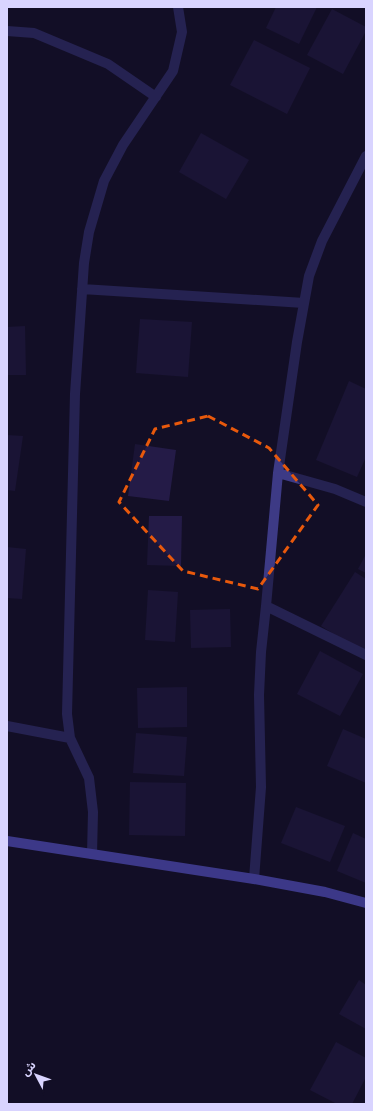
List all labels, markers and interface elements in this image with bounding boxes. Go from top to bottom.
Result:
north arrow [16,1055,56,1095]
text: ش [19,1059,39,1079]

